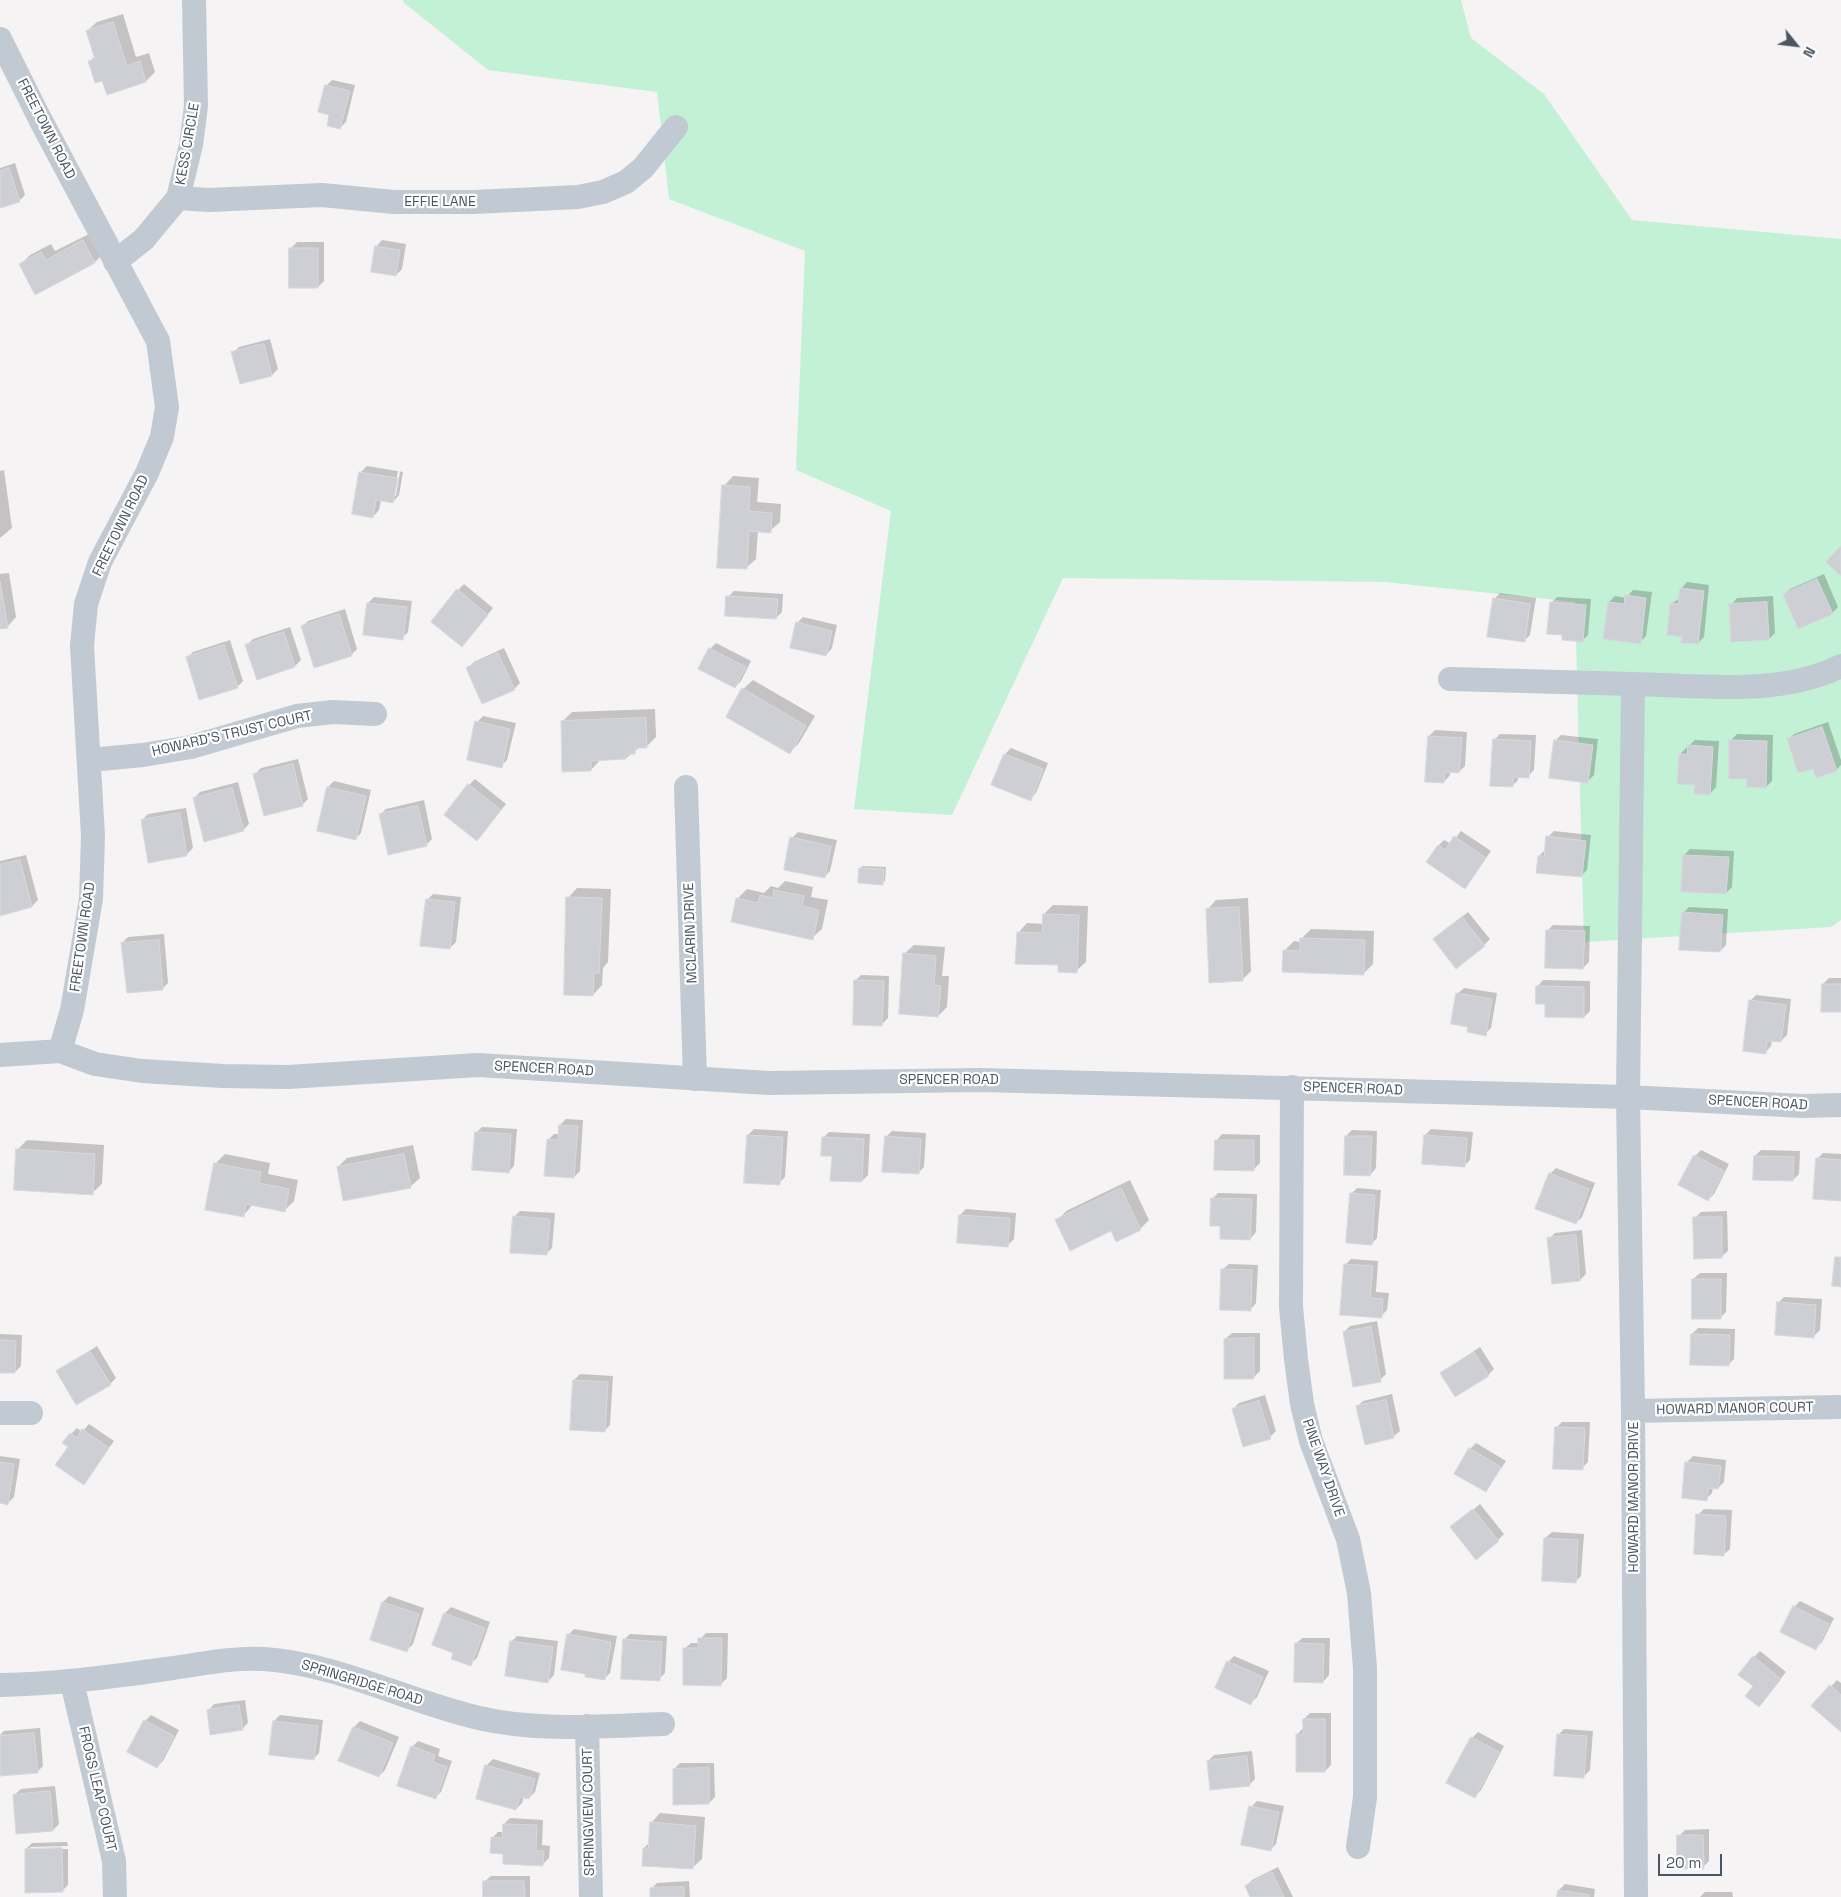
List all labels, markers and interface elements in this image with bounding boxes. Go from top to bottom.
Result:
north arrow [1771,20,1821,70]
text: N [1799,44,1819,61]
street label: FREETOWN ROAD [13,76,79,182]
street label: KESS CIRCLE [173,102,203,186]
street label: EFFIE LANE [404,194,476,210]
street label: FREETOWN ROAD [89,473,153,579]
street label: HOWARD'S TRUST COURT [150,707,314,761]
street label: FREETOWN ROAD [67,881,99,993]
street label: MCLARIN DRIVE [681,882,701,984]
street label: SPENCER ROAD [494,1058,594,1080]
street label: SPENCER ROAD [899,1072,999,1088]
street label: SPENCER ROAD [1303,1079,1403,1099]
street label: SPENCER ROAD [1708,1092,1808,1114]
street label: HOWARD MANOR COURT [1656,1399,1814,1419]
street label: PINE WAY DRIVE [1298,1417,1348,1519]
street label: HOWARD MANOR DRIVE [1626,1422,1642,1572]
street label: SPRINGRIDGE ROAD [299,1657,425,1709]
street label: FROGS LEAP COURT [74,1725,120,1853]
street label: SPRINGVIEW COURT [579,1748,599,1876]
scale bar [1661,1844,1725,1876]
text: 20 m [1666,1853,1701,1872]

